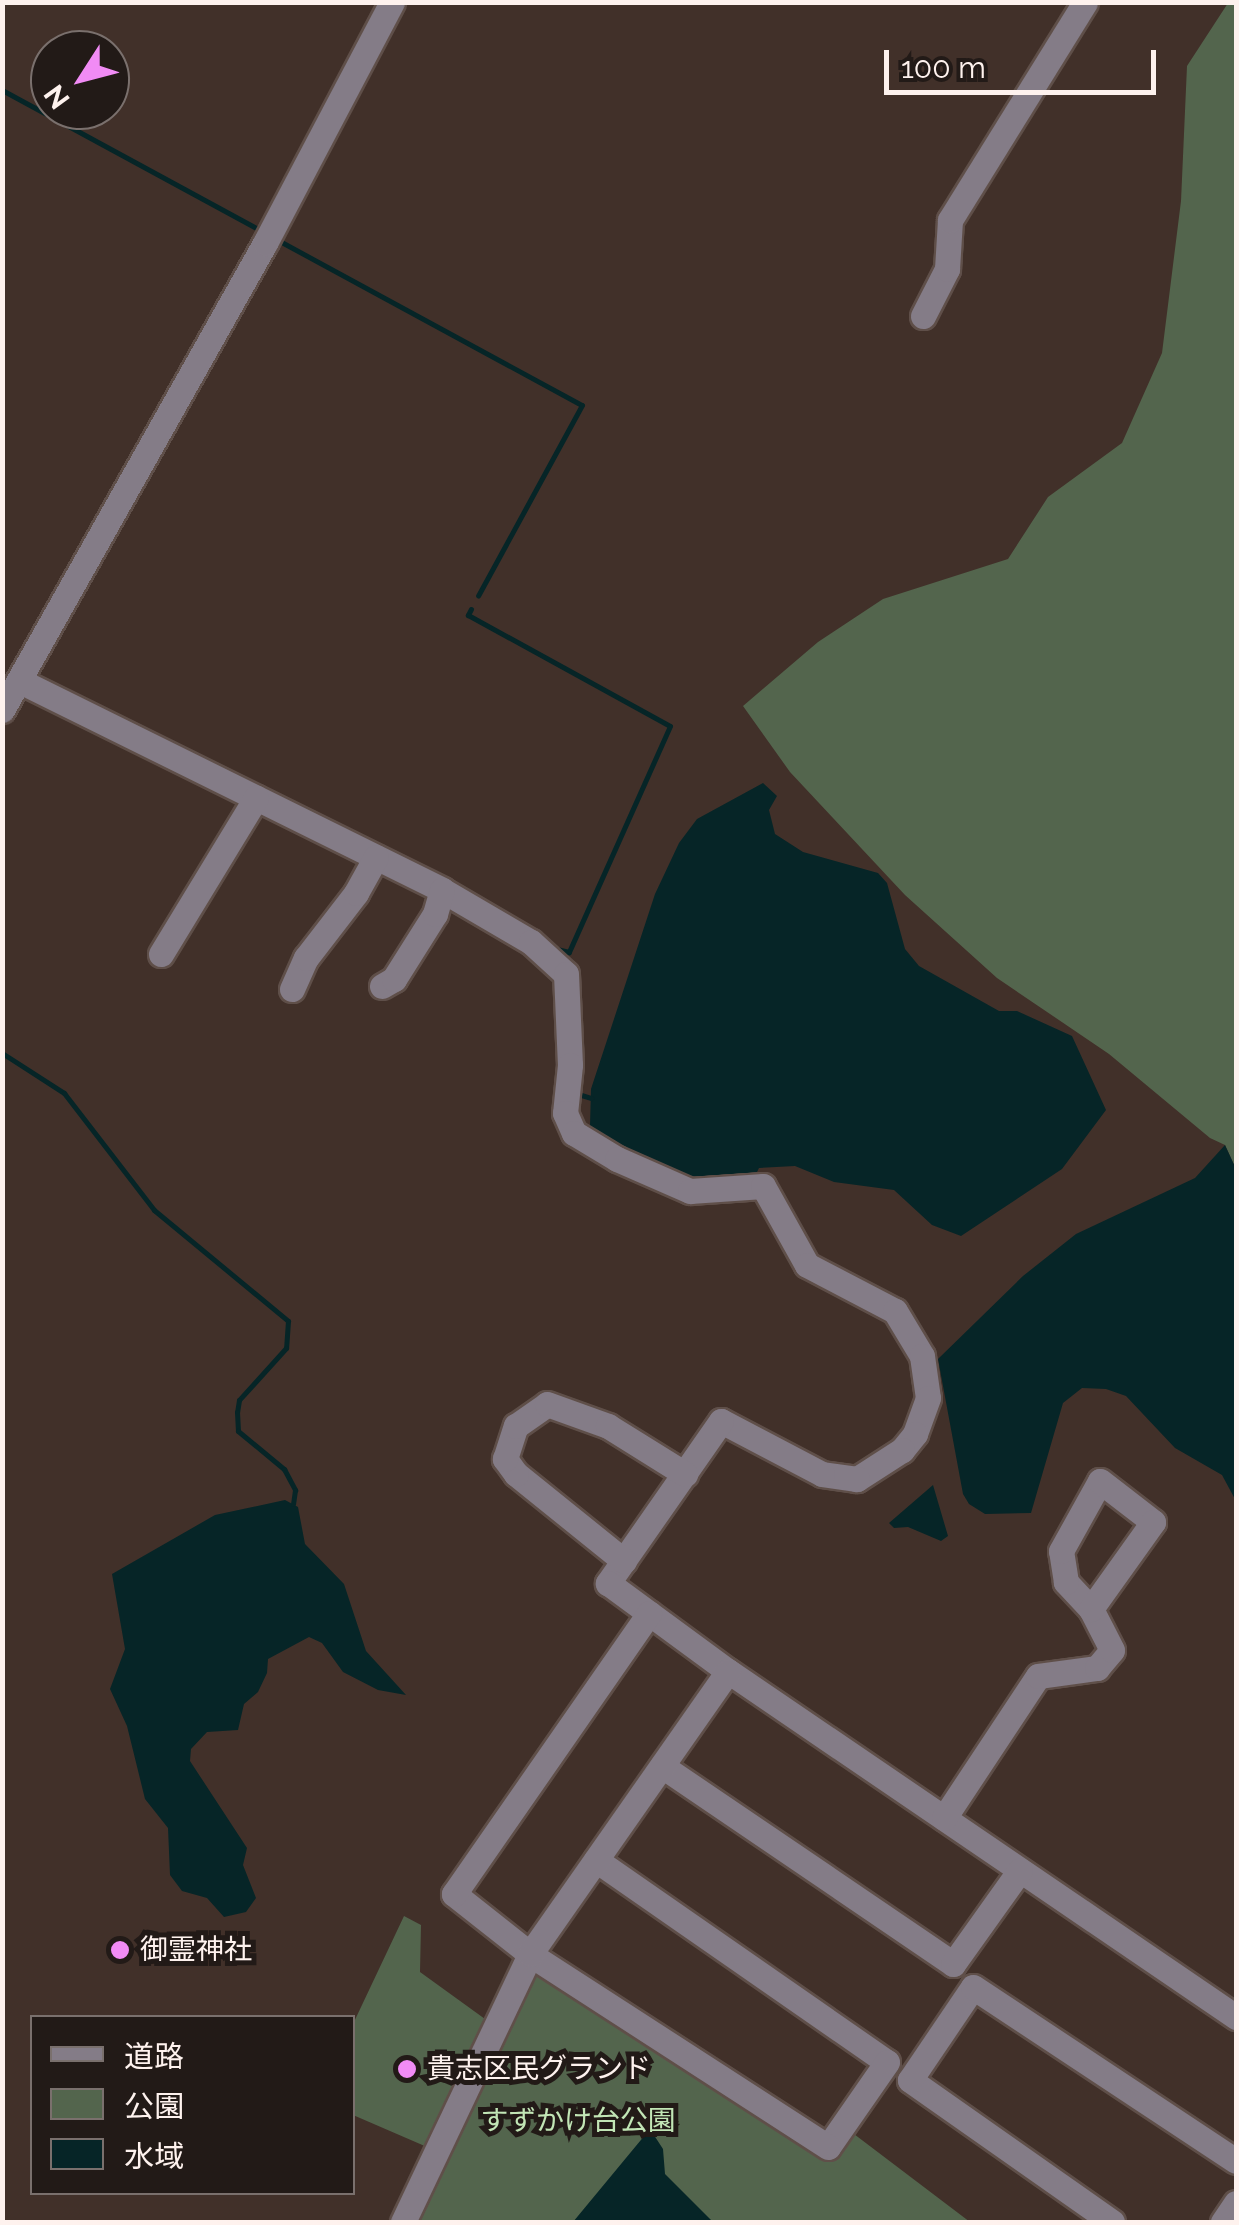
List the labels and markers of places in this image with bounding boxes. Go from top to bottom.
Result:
place label: 御霊神社 [140,1933,252,1967]
marker: 御霊神社 [109,1939,131,1961]
place label: 貴志区民グランド [427,2052,651,2086]
marker: 貴志区民グランド [396,2058,418,2080]

